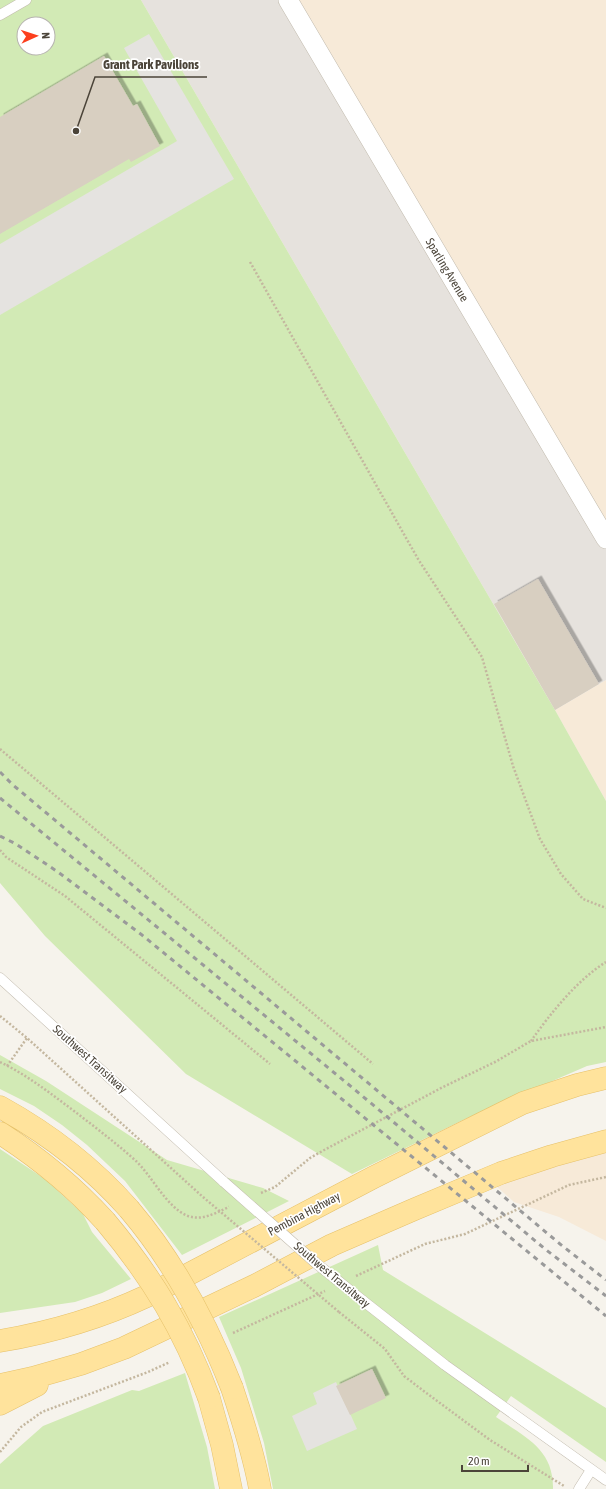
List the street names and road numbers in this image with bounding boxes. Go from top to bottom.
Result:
street label: Sparling Avenue [423,236,471,304]
street label: Southwest Transitway [50,1022,130,1096]
street label: Pembina Highway [266,1189,342,1239]
street label: Southwest Transitway [291,1239,373,1311]

